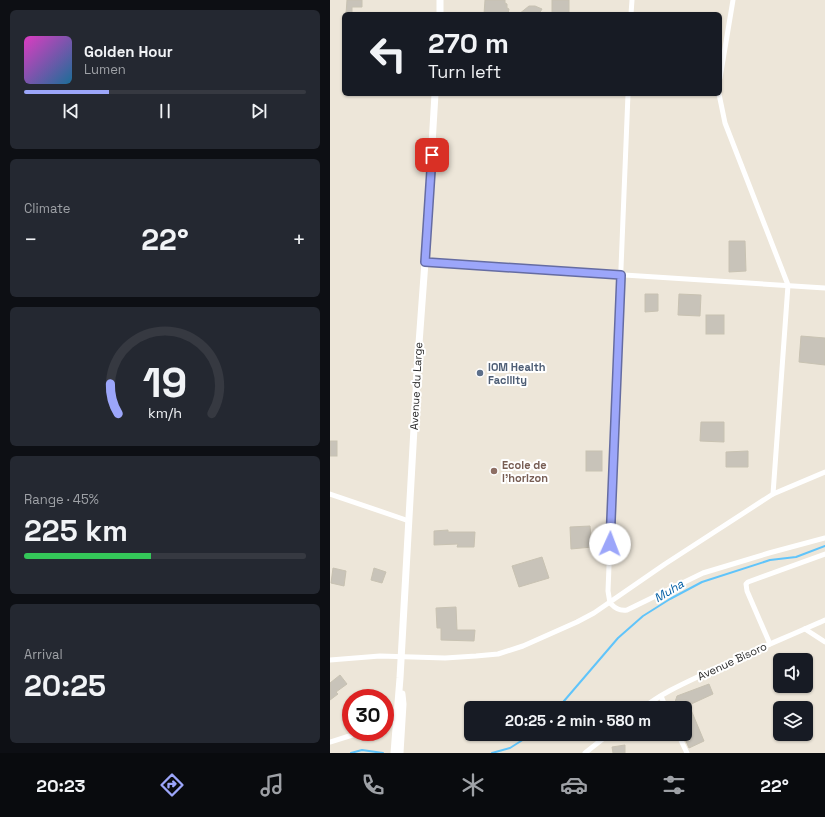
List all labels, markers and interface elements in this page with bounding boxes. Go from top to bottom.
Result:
text: 270 m [428,25,509,61]
icon: left [362,28,414,80]
text: Golden Hour [84,42,173,61]
text: Turn left [428,60,501,83]
text: Lumen [84,61,126,78]
icon: previous [60,100,82,122]
icon: pause [154,100,176,122]
icon: next [248,100,270,122]
pin [415,138,449,172]
icon: arrive [421,144,443,166]
text: Climate [24,200,70,217]
text: 22° [141,220,189,259]
text: − [24,225,38,253]
text: + [292,225,306,253]
street label: Avenue du Large [407,342,425,430]
text: 19 [143,356,187,409]
place label: IOM Health Facility [488,360,546,387]
marker: IOM Health Facility [475,368,485,378]
text: km/h [148,404,182,422]
place label: Ecole de l'horizon [502,458,548,485]
marker: Ecole de l'horizon [489,466,499,476]
text: Range · 45% [24,491,99,508]
text: 225 km [24,511,128,550]
position arrow [589,523,631,565]
water label: Muha [651,576,687,606]
street label: Avenue Bisoro [695,639,769,683]
text: Arrival [24,646,63,663]
map controls [773,653,813,741]
button: sound [773,653,813,693]
text: 20:25 [24,666,106,705]
speed limit sign: 30 [342,689,394,741]
button: layers [773,701,813,741]
text: 20:25 · 2 min · 580 m [505,711,651,730]
icon: directions [158,771,186,799]
icon: music [258,771,286,799]
icon: phone [359,771,387,799]
icon: climate [459,771,487,799]
icon: car [560,771,588,799]
icon: filters [660,771,688,799]
text: 20:23 [36,774,86,797]
text: 22° [760,774,789,797]

